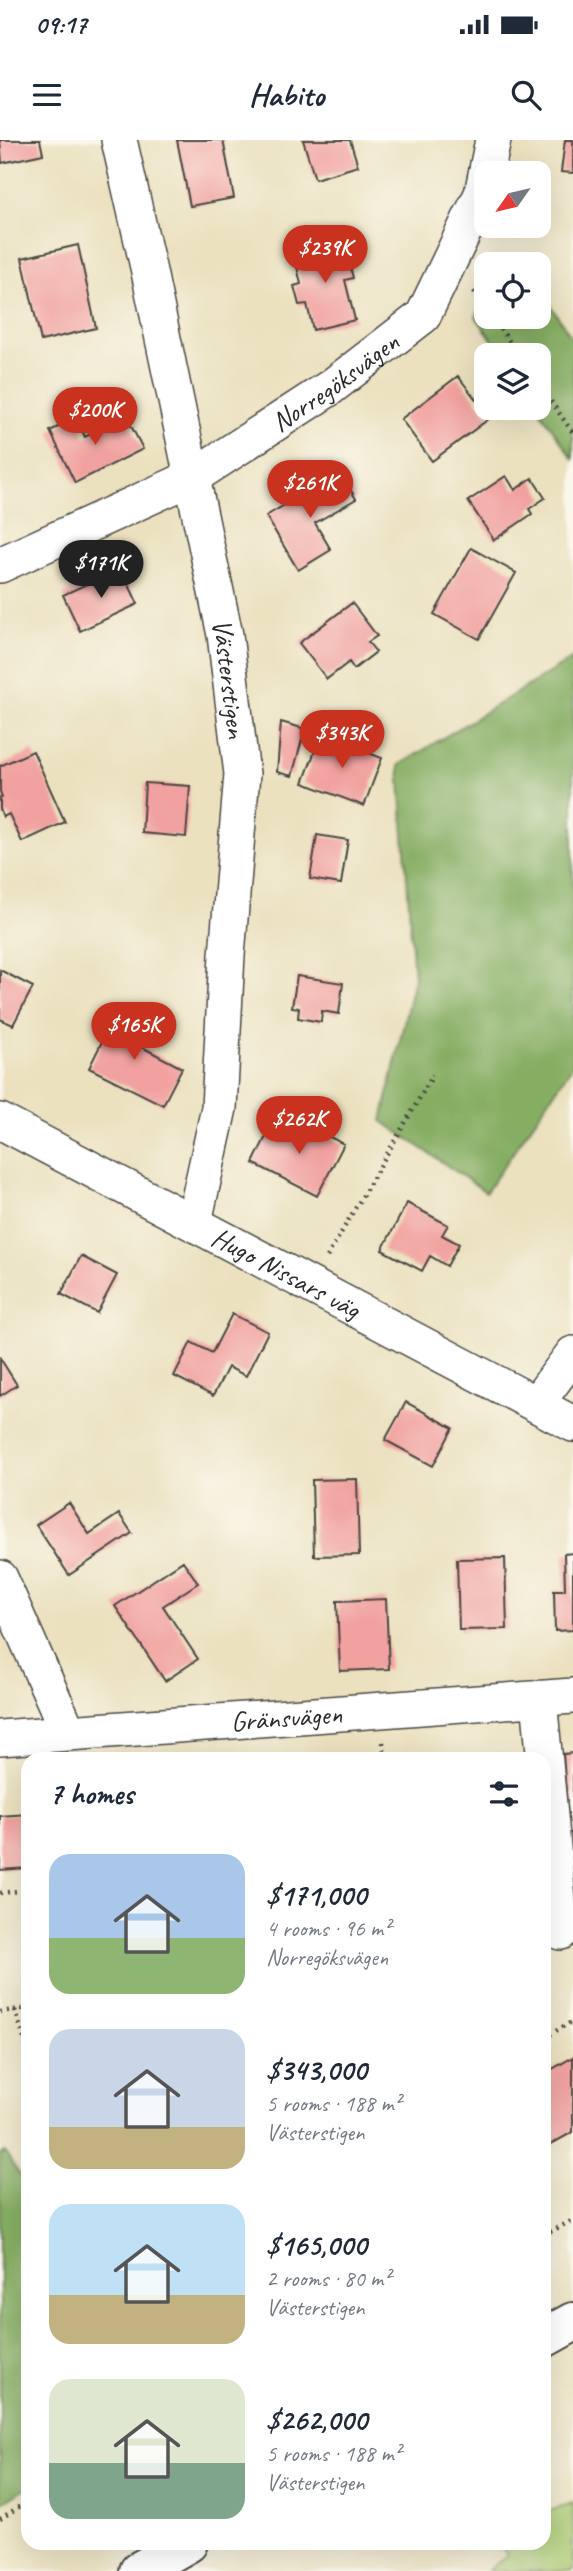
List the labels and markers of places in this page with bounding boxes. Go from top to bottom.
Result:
pin: $239K [276,226,374,285]
pin: $200K [46,387,144,447]
pin: $261K [261,460,359,520]
pin: $171K [52,540,150,600]
pin: $343K [293,710,391,770]
pin: $165K [85,1002,183,1062]
pin: $262K [250,1096,348,1156]

